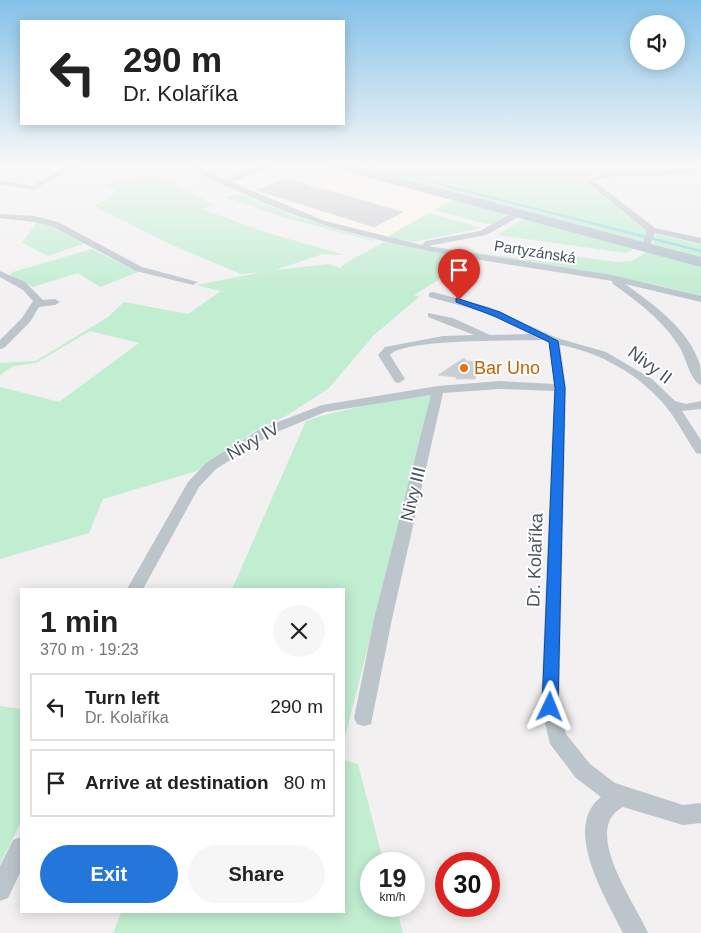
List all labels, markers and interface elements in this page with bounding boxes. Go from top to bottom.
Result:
map controls [630,15,685,70]
button: sound [630,15,685,70]
icon: left [40,40,105,105]
text: 290 m [123,40,222,79]
text: Dr. Kolaříka [123,81,238,106]
street label: Partyzánská [493,237,578,266]
pin [438,249,480,300]
icon: arrive [445,256,473,284]
street label: Nivy II [624,342,676,388]
place label: Bar Uno [474,358,540,378]
marker: Bar Uno [458,362,470,374]
street label: Nivy IV [223,418,283,464]
street label: Nivy III [397,465,429,523]
street label: Dr. Kolaříka [523,512,547,607]
text: 1 min [40,605,118,638]
button: close [273,605,325,657]
text: 370 m · 19:23 [40,641,139,658]
position arrow [523,680,575,732]
text: Turn left [85,687,160,708]
icon: left [42,693,70,721]
text: 290 m [270,696,323,717]
text: Dr. Kolaříka [85,709,169,726]
icon: arrive [42,769,70,797]
text: Arrive at destination [85,772,269,793]
text: 80 m [284,772,326,793]
button: Exit [40,845,178,903]
button: Share [188,845,325,903]
speed limit sign: 30 [435,852,500,917]
text: 19 [379,864,406,892]
text: km/h [379,890,406,904]

